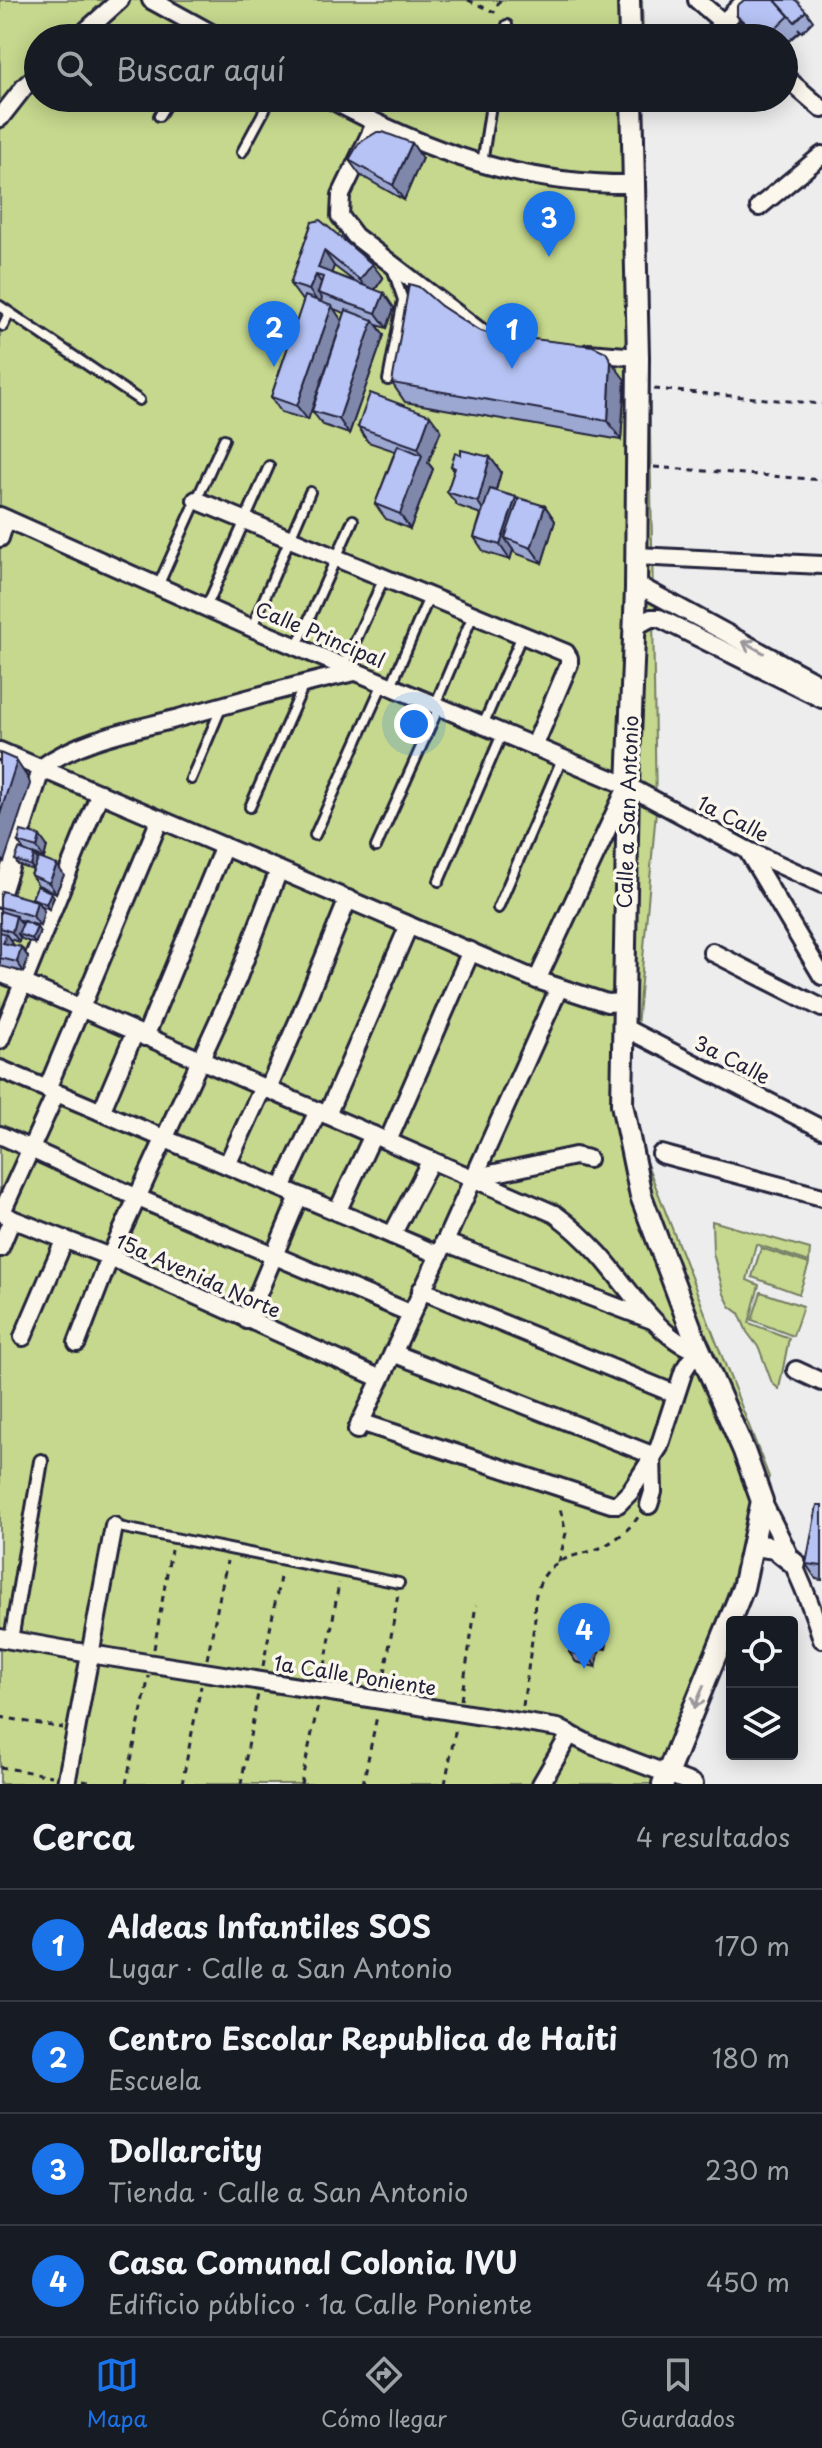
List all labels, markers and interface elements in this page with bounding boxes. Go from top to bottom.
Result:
search box [24,24,798,112]
icon: search [52,46,96,90]
text: Buscar aquí [116,46,285,91]
pin: 3 [523,191,575,257]
pin: 2 [248,301,300,367]
pin: 1 [486,303,538,369]
street label: Calle Principal [251,593,390,675]
one-way arrow [742,639,766,655]
your location [394,704,434,744]
street label: Calle a San Antonio [609,715,645,909]
street label: 1a Calle [693,787,774,849]
street label: 3a Calle [689,1027,776,1091]
street label: 15a Avenida Norte [111,1225,286,1325]
pin: 4 [558,1603,610,1669]
map controls [726,1616,798,1760]
button: locate [726,1616,798,1688]
street label: 1a Calle Poniente [272,1647,439,1703]
one-way arrow [690,1685,705,1709]
button: layers [726,1688,798,1760]
text: Cerca [32,1810,135,1862]
text: 4 resultados [636,1817,790,1856]
text: Aldeas Infantiles SOS [108,1903,431,1948]
text: 1 [52,1926,64,1965]
text: 170 m [715,1926,790,1965]
text: Lugar · Calle a San Antonio [108,1948,453,1987]
text: Centro Escolar Republica de Haiti [108,2015,617,2060]
text: 2 [49,2038,67,2077]
text: 180 m [712,2038,790,2077]
text: Escuela [108,2060,201,2099]
text: Dollarcity [108,2127,262,2172]
text: 3 [49,2150,67,2189]
text: 230 m [705,2150,790,2189]
text: Tienda · Calle a San Antonio [108,2172,469,2211]
text: Casa Comunal Colonia IVU [108,2239,518,2284]
text: 4 [49,2262,67,2301]
text: 450 m [706,2262,790,2301]
text: Edificio público · 1a Calle Poniente [108,2284,532,2323]
tab: Mapa [87,2353,147,2434]
tab: Cómo llegar [321,2353,447,2434]
tab: Guardados [621,2353,735,2434]

